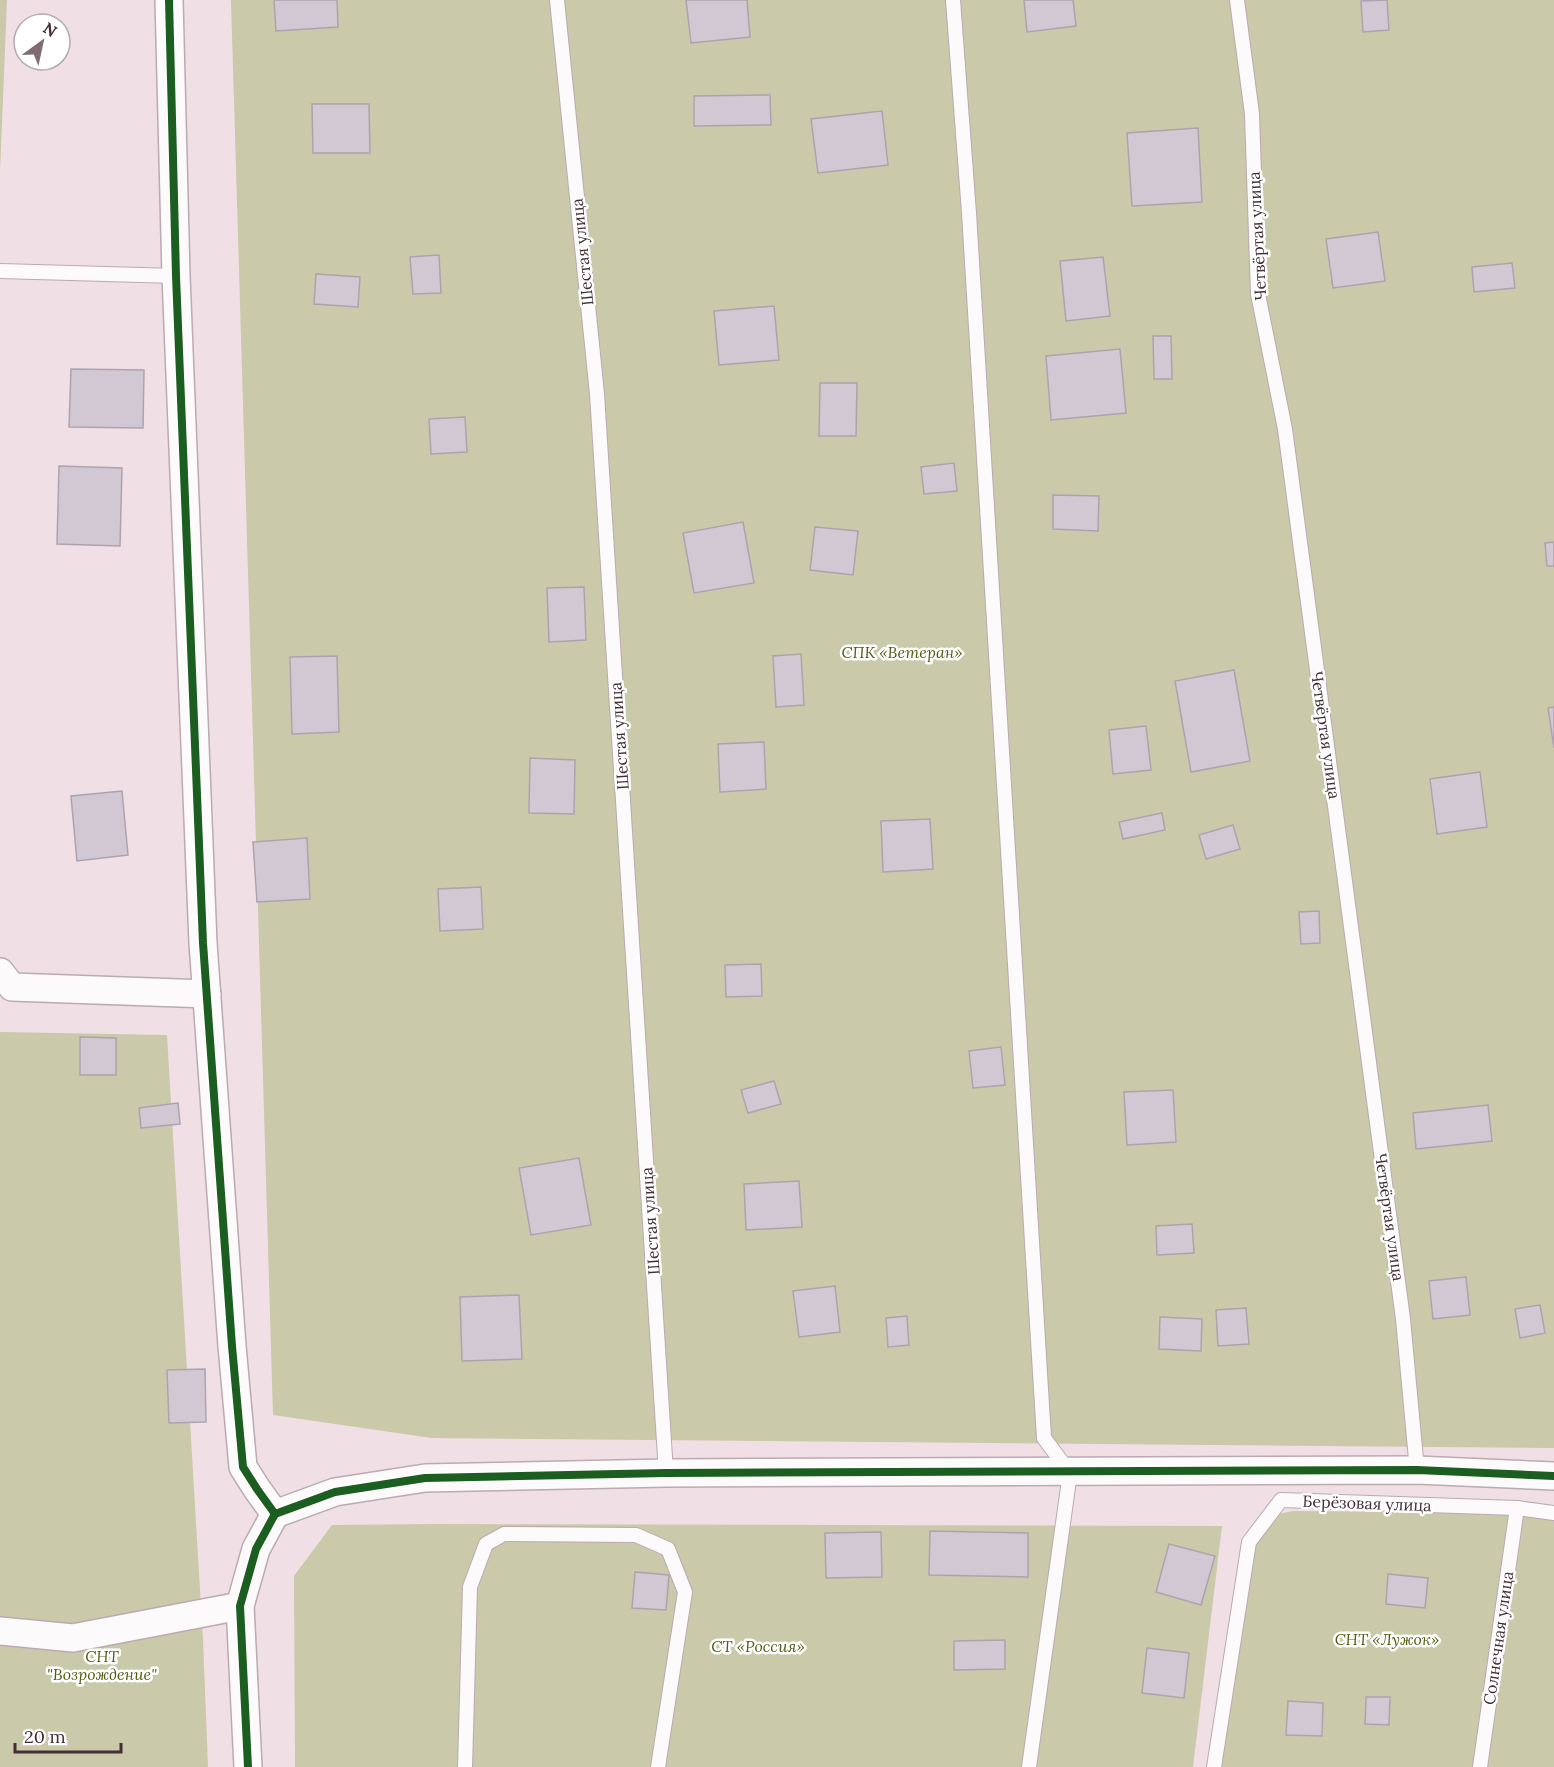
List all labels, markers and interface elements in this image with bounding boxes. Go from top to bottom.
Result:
north arrow [12,12,72,72]
text: N [40,18,61,41]
street label: Четвёртая улица [1244,171,1270,301]
street label: Шестая улица [566,197,598,307]
park label: СПК «Ветеран» [841,642,963,662]
street label: Четвёртая улица [1307,670,1345,800]
street label: Шестая улица [605,681,633,791]
street label: Четвёртая улица [1371,1152,1409,1282]
street label: Шестая улица [636,1166,664,1276]
street label: Берёзовая улица [1302,1491,1432,1515]
street label: Солнечная улица [1479,1570,1517,1706]
park label: СНТ «Лужок» [1335,1629,1439,1649]
park label: СТ «Россия» [711,1636,805,1656]
park label: СНТ "Возрождение" [47,1646,157,1684]
scale bar [15,1716,122,1754]
text: 20 m [24,1725,66,1748]

